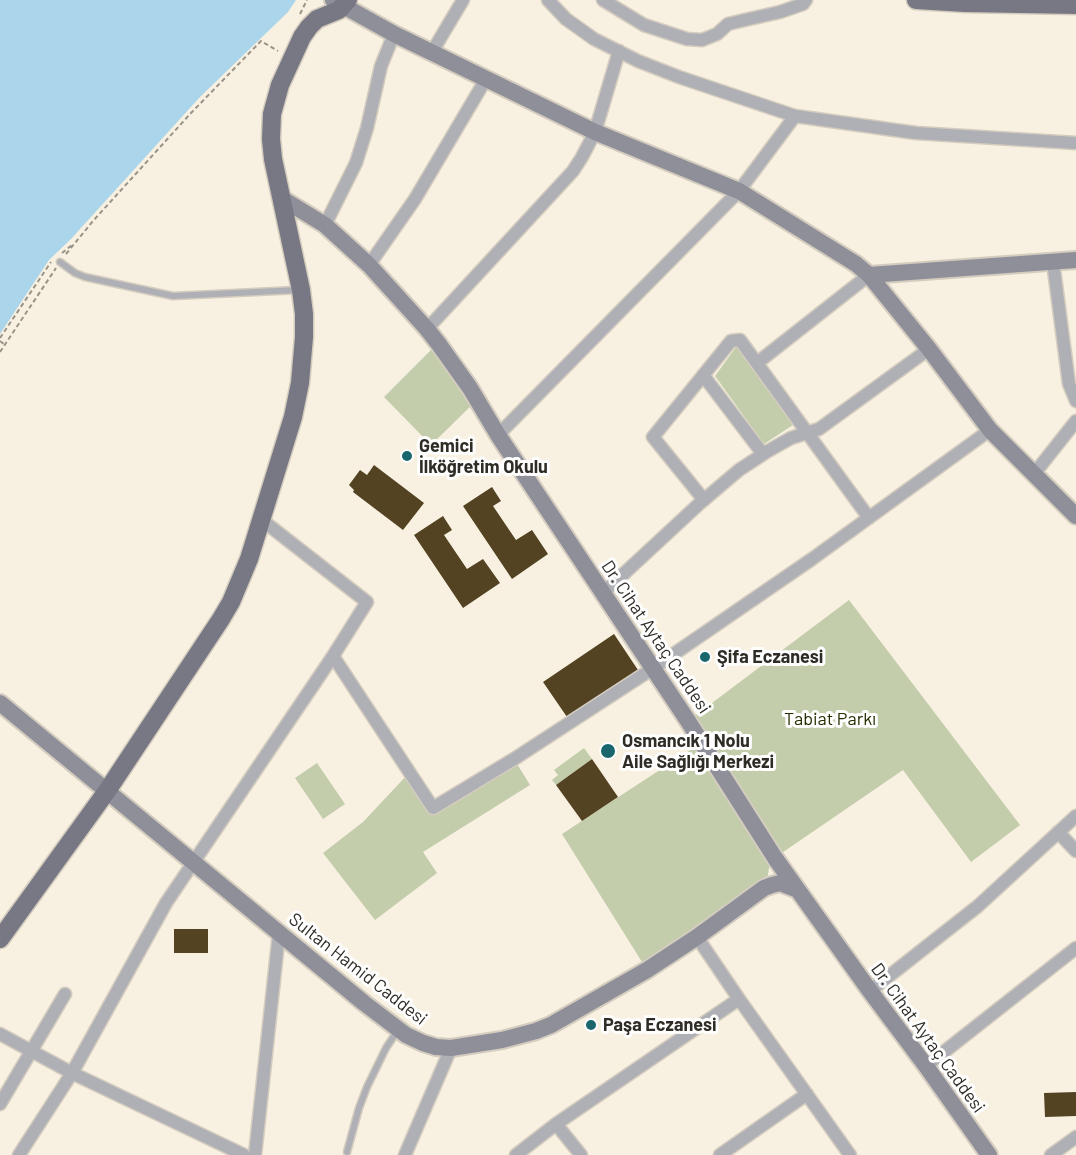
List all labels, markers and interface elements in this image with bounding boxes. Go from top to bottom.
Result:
place label: Gemici İlköğretim Okulu [419,435,548,478]
marker: Gemici İlköğretim Okulu [400,449,414,463]
street label: Dr. Cihat Aytaç Caddesi [597,556,715,718]
place label: Şifa Eczanesi [717,646,823,668]
marker: Şifa Eczanesi [698,650,712,664]
park label: Tabiat Parkı [784,708,876,730]
place label: Osmancık 1 Nolu Aile Sağlığı Merkezi [622,730,774,772]
marker: Osmancık 1 Nolu Aile Sağlığı Merkezi [599,742,617,760]
street label: Sultan Hamid Caddesi [285,908,431,1030]
street label: Dr. Cihat Aytaç Caddesi [866,959,990,1117]
place label: Paşa Eczanesi [603,1014,717,1036]
marker: Paşa Eczanesi [584,1018,598,1032]

